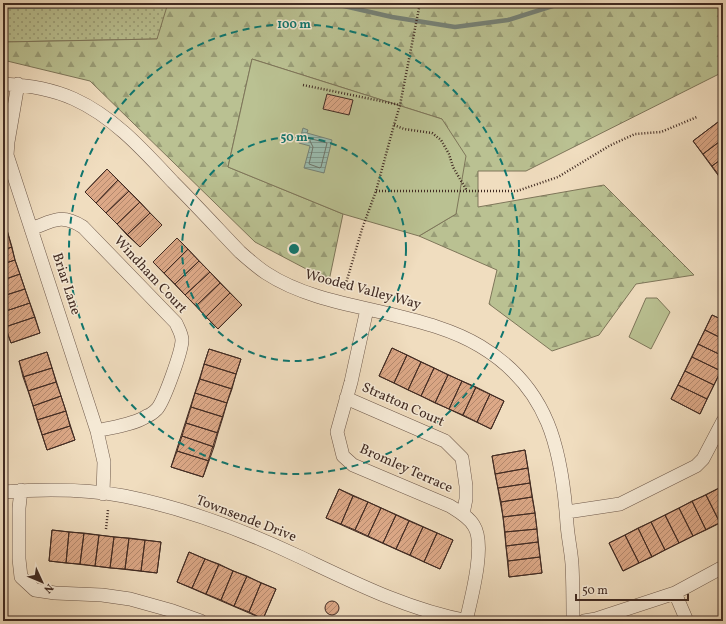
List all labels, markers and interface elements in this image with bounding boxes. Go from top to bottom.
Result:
text: 100 m [277,17,311,33]
text: 50 m [280,130,308,146]
street label: Windham Court [109,232,191,318]
centre of rings [287,242,301,256]
street label: Briar Lane [47,251,85,318]
street label: Wooded Valley Way [303,265,424,315]
street label: Stratton Court [359,378,447,432]
street label: Bromley Terrace [356,440,456,498]
street label: Townsende Drive [193,491,299,547]
north arrow [22,562,62,602]
scale bar [576,576,688,602]
text: N [40,580,56,596]
text: 50 m [582,583,608,599]

